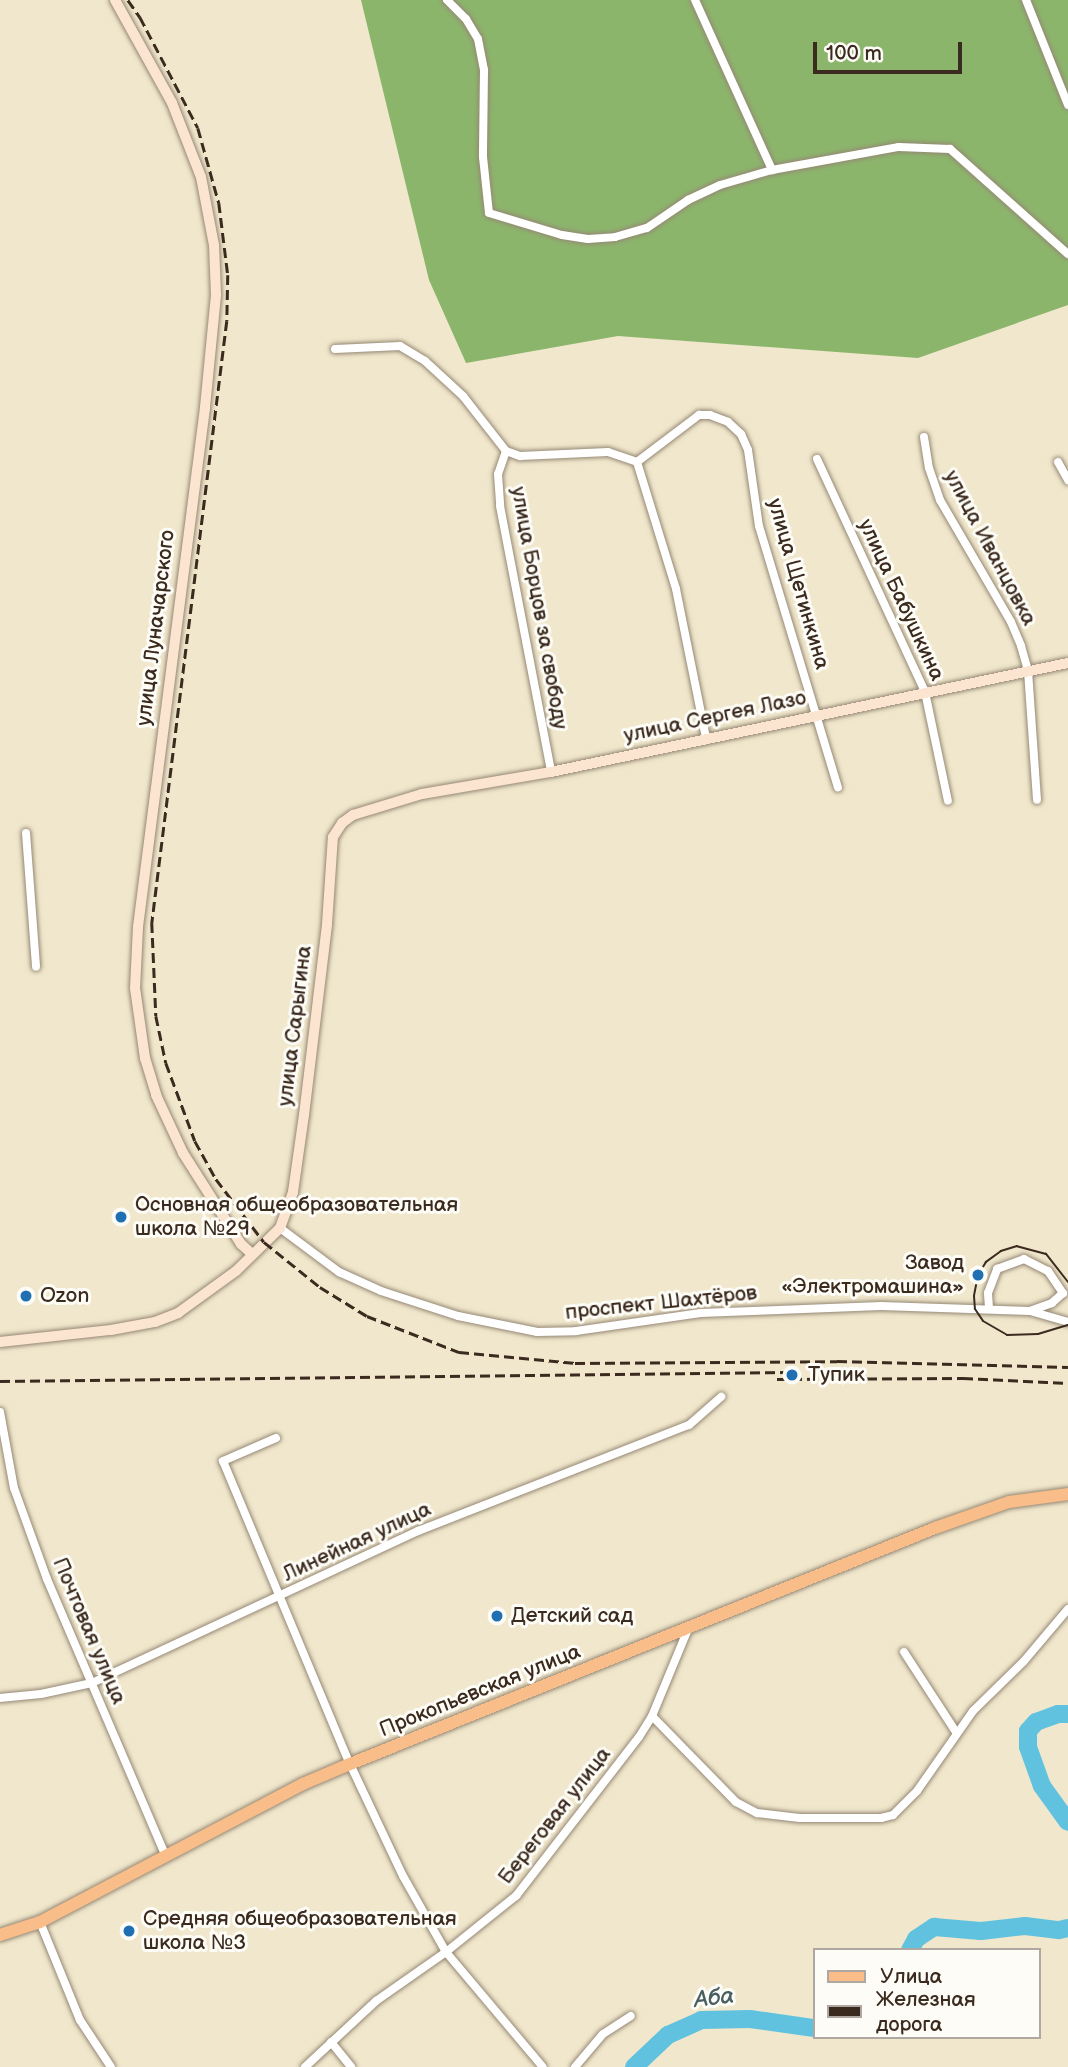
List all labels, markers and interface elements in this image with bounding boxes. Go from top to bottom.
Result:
scale bar [816,28,965,72]
text: 100 m [826,41,882,66]
street label: улица Иванцовка [938,466,1042,630]
street label: улица Борцов за свободу [505,485,573,731]
street label: улица Щетинкина [762,496,834,672]
street label: улица Бабушкина [853,515,949,685]
street label: улица Луначарского [131,529,181,727]
street label: улица Сергея Лазо [622,685,808,749]
street label: улица Сарыгина [273,944,317,1108]
place label: Основная общеобразовательная школа №29 [135,1192,458,1242]
marker: Основная общеобразовательная школа №29 [113,1209,129,1225]
place label: Завод «Электромашина» [781,1250,964,1300]
marker: Завод «Электромашина» [970,1267,986,1283]
street label: проспект Шахтёров [564,1280,758,1326]
place label: Ozon [40,1283,89,1309]
marker: Ozon [18,1288,34,1304]
place label: Тупик [808,1362,865,1388]
marker: Тупик [782,1365,802,1385]
street label: Линейная улица [279,1497,435,1587]
street label: Почтовая улица [47,1554,131,1708]
place label: Детский сад [511,1603,633,1629]
marker: Детский сад [489,1608,505,1624]
street label: Прокопьевская улица [376,1639,584,1743]
street label: Береговая улица [494,1742,616,1890]
place label: Средняя общеобразовательная школа №3 [143,1906,457,1956]
marker: Средняя общеобразовательная школа №3 [121,1923,137,1939]
legend [813,1948,1040,2039]
text: Улица [880,1964,942,1989]
water label: Аба [692,1982,736,2014]
text: Железная дорога [876,1987,976,2037]

